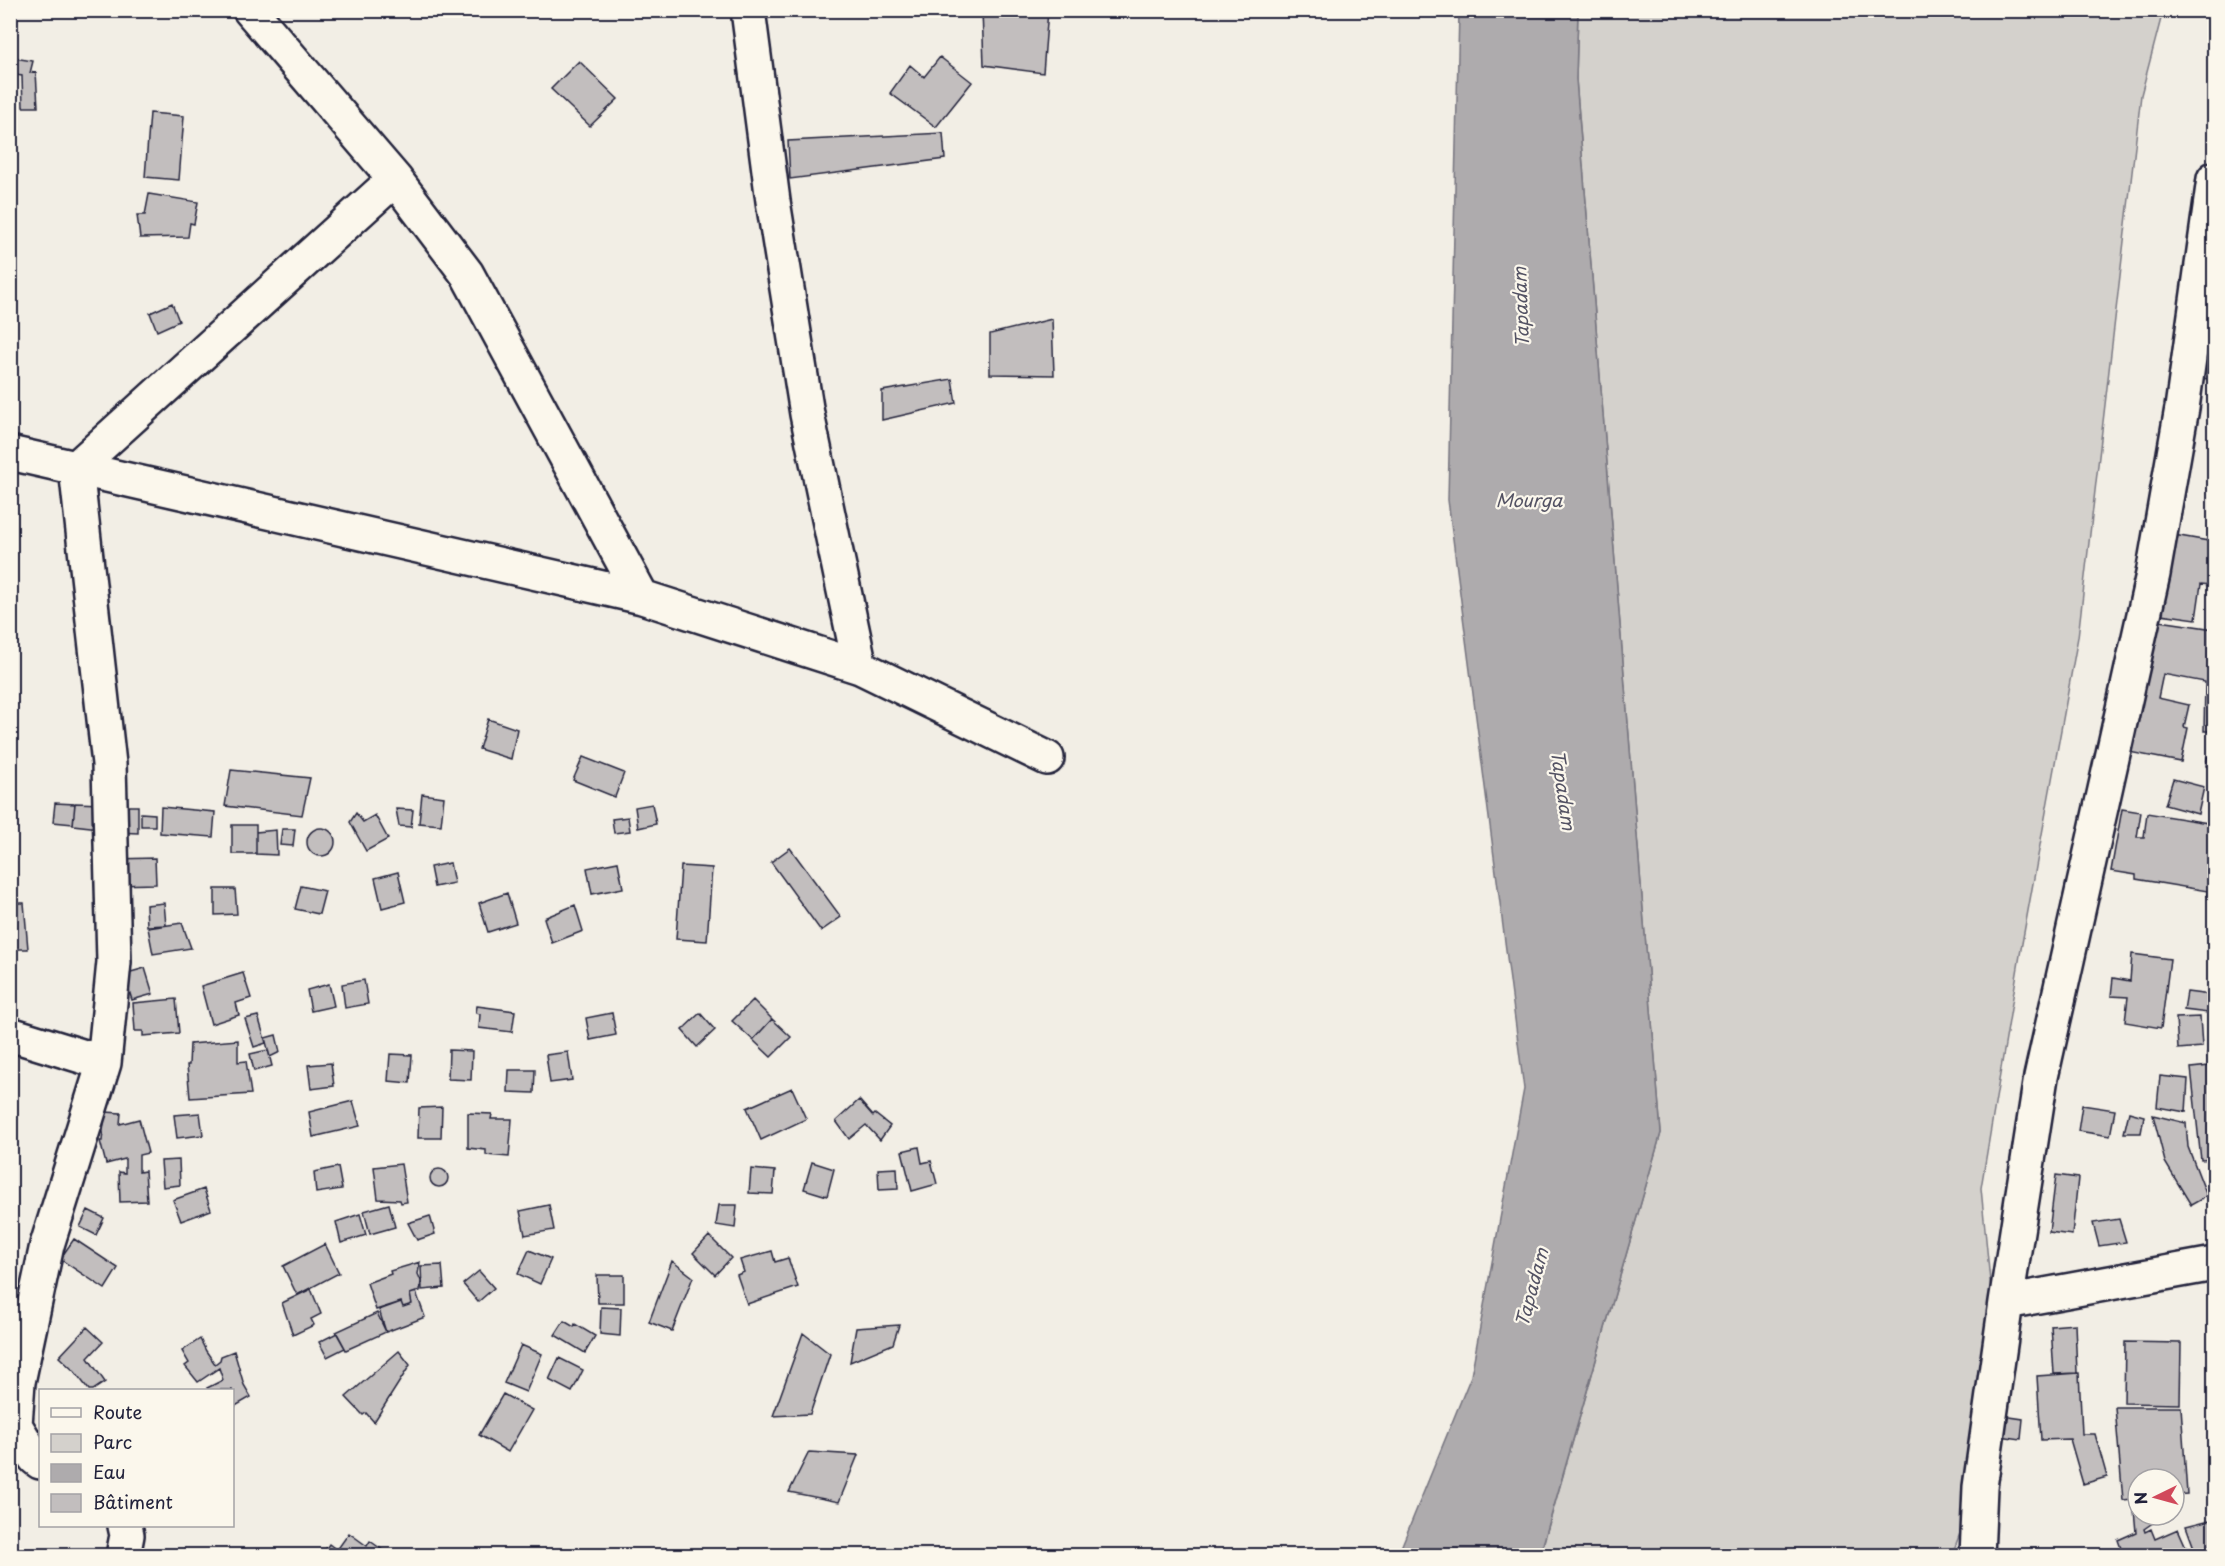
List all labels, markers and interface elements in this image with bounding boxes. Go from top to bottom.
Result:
water label: Tapadam [1505,266,1535,348]
water label: Mourga [1496,486,1563,513]
water label: Tapadam [1545,748,1583,832]
water label: Tapadam [1508,1244,1555,1329]
legend [39,1389,234,1527]
text: Route [93,1398,143,1425]
text: Parc [93,1428,132,1455]
text: Eau [93,1458,125,1485]
north arrow [2126,1467,2186,1527]
text: Bâtiment [93,1488,173,1515]
text: N [2128,1491,2153,1506]

